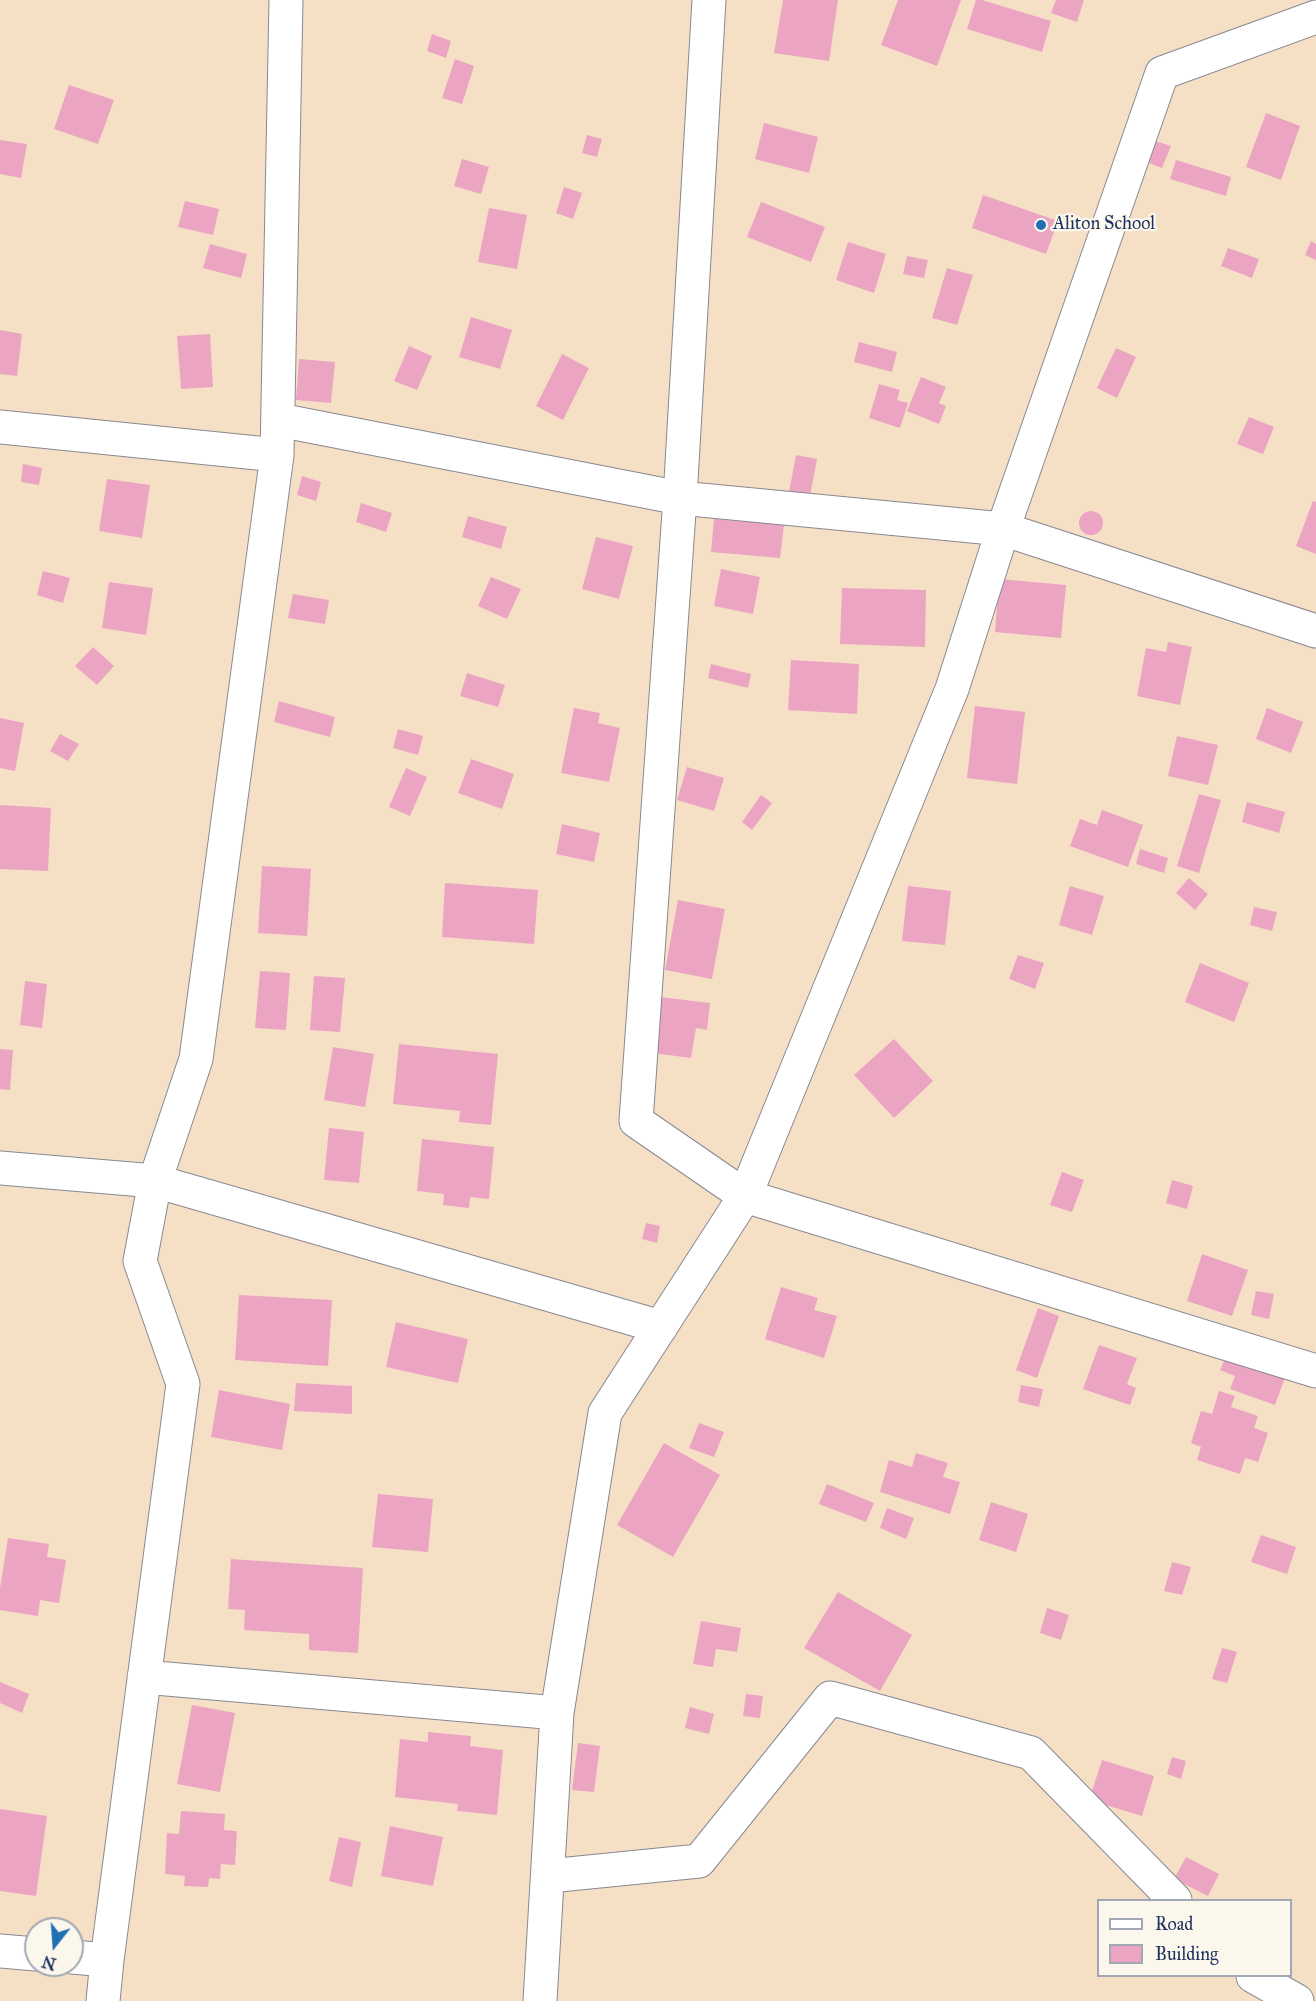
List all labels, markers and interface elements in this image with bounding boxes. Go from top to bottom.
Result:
place label: Aliton School [1053,214,1155,236]
marker: Aliton School [1034,218,1048,232]
legend [1097,1899,1292,1977]
text: Road [1155,1913,1193,1935]
north arrow [24,1917,84,1977]
text: Building [1155,1943,1218,1965]
text: N [40,1952,58,1974]

